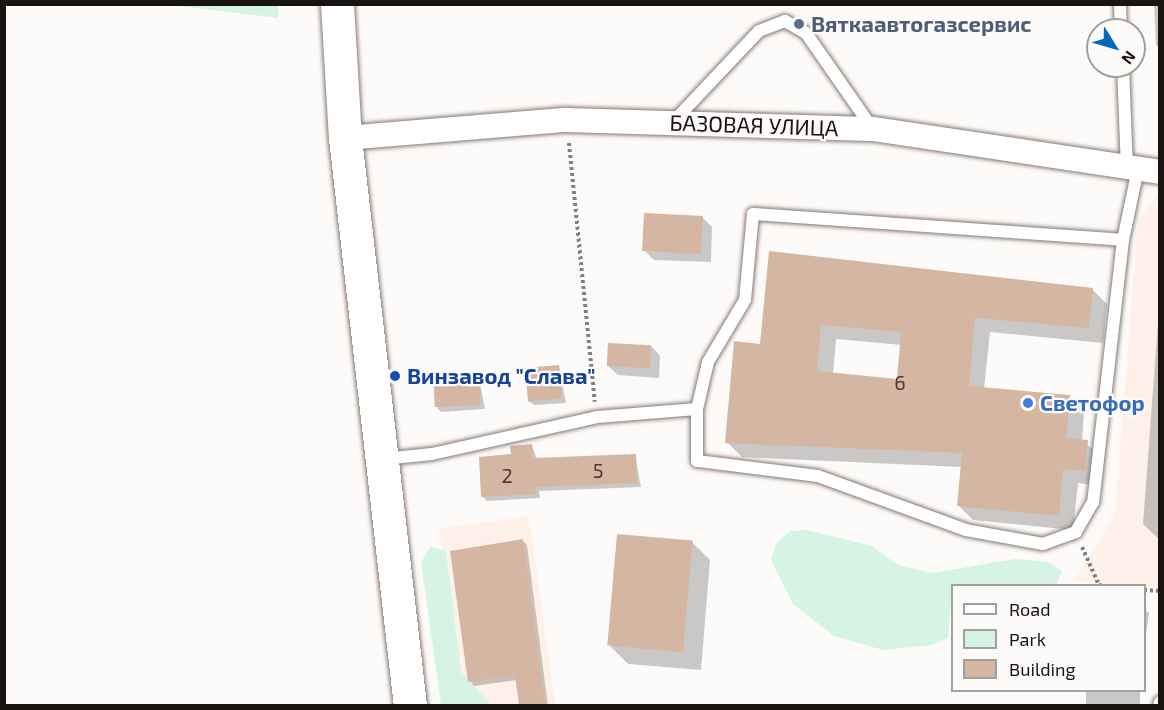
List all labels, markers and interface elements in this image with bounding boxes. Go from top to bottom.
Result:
place label: Вяткаавтогазсервис [811,11,1032,37]
marker: Вяткаавтогазсервис [792,17,806,31]
north arrow [1086,18,1146,78]
text: N [1118,48,1140,68]
street label: БАЗОВАЯ УЛИЦА [669,109,839,141]
place label: Винзавод "Слава" [407,363,596,389]
marker: Винзавод "Слава" [388,369,402,383]
house number: 6 [894,370,906,394]
place label: Светофор [1040,390,1145,416]
marker: Светофор [1021,396,1035,410]
house number: 5 [593,458,603,482]
house number: 2 [501,463,513,487]
legend [951,584,1146,692]
text: Road [1009,598,1050,620]
text: Park [1009,628,1046,650]
text: Building [1009,658,1076,680]

